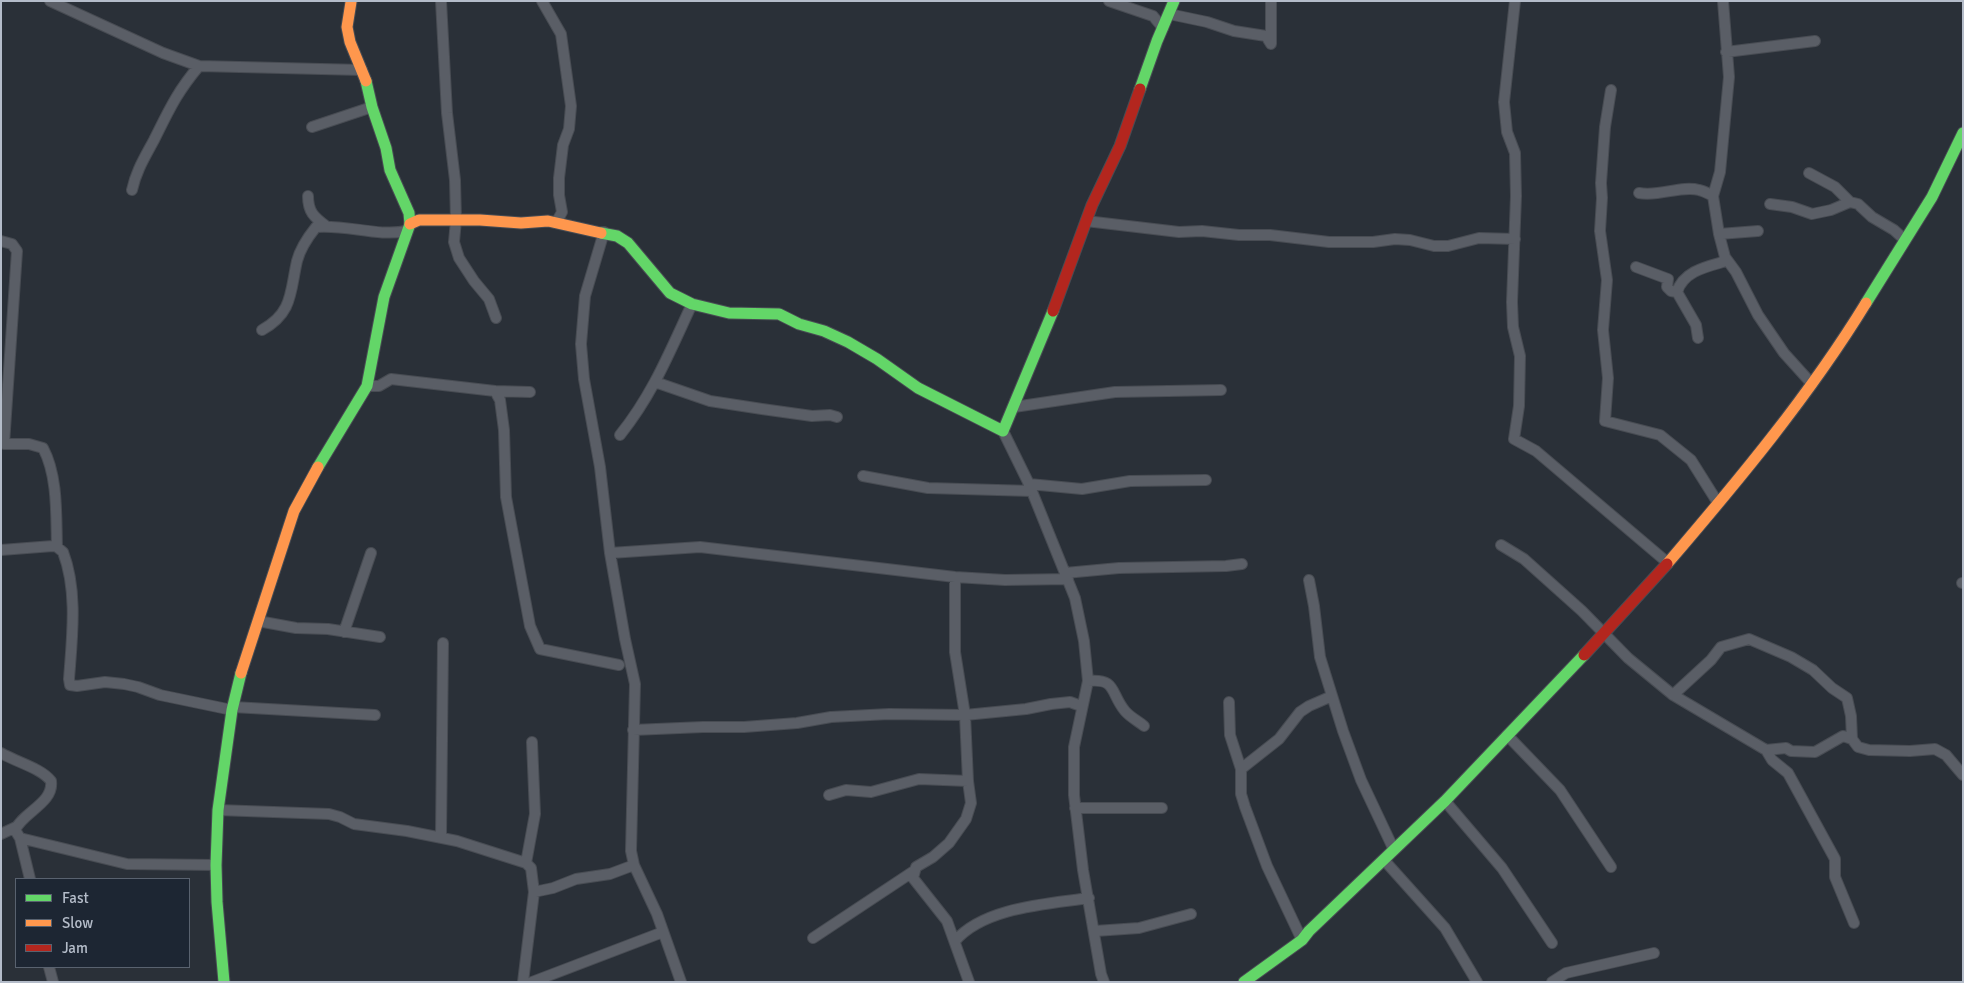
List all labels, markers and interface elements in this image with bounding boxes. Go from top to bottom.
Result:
legend [15,878,190,968]
text: Fast [62,889,89,907]
text: Slow [62,914,93,932]
text: Jam [62,939,88,957]

